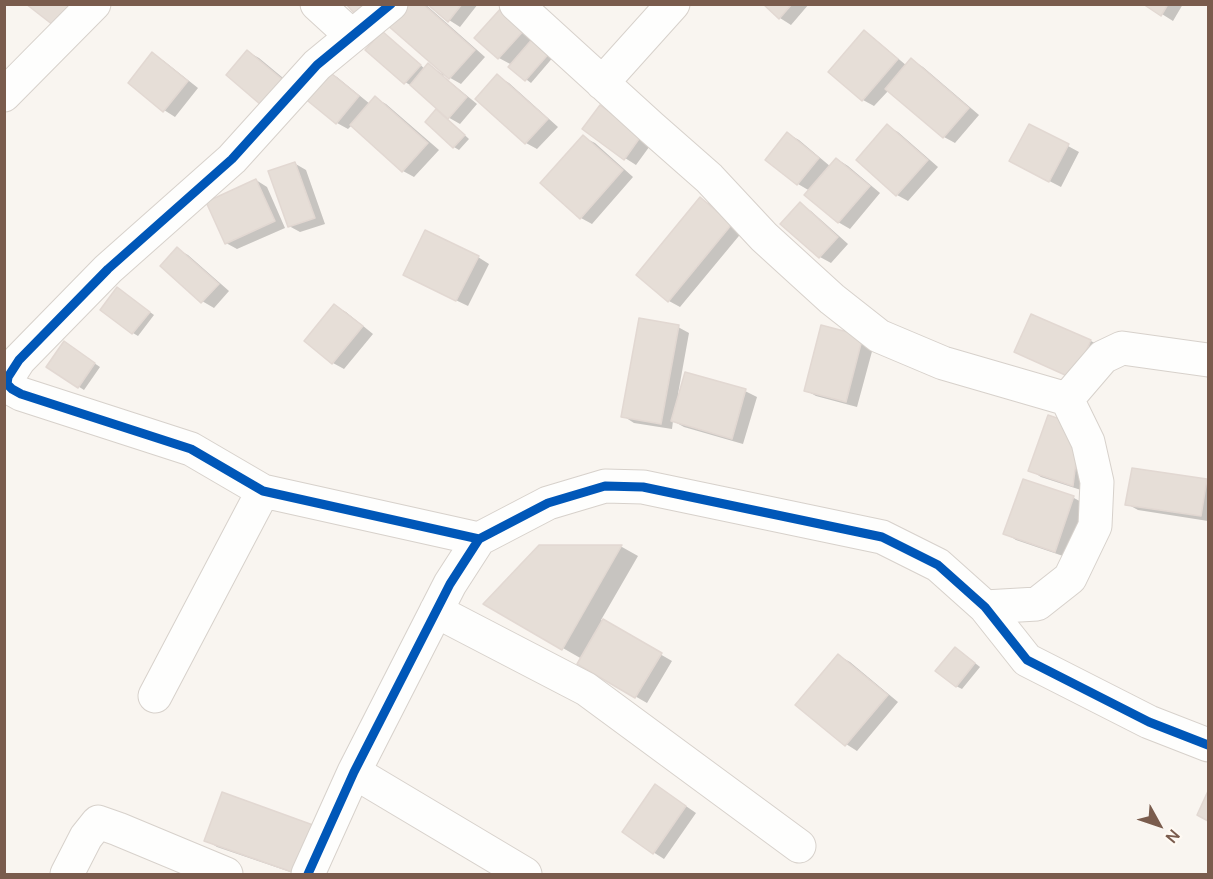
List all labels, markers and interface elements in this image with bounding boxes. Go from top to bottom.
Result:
north arrow [1129,795,1189,855]
text: N [1161,825,1185,848]

